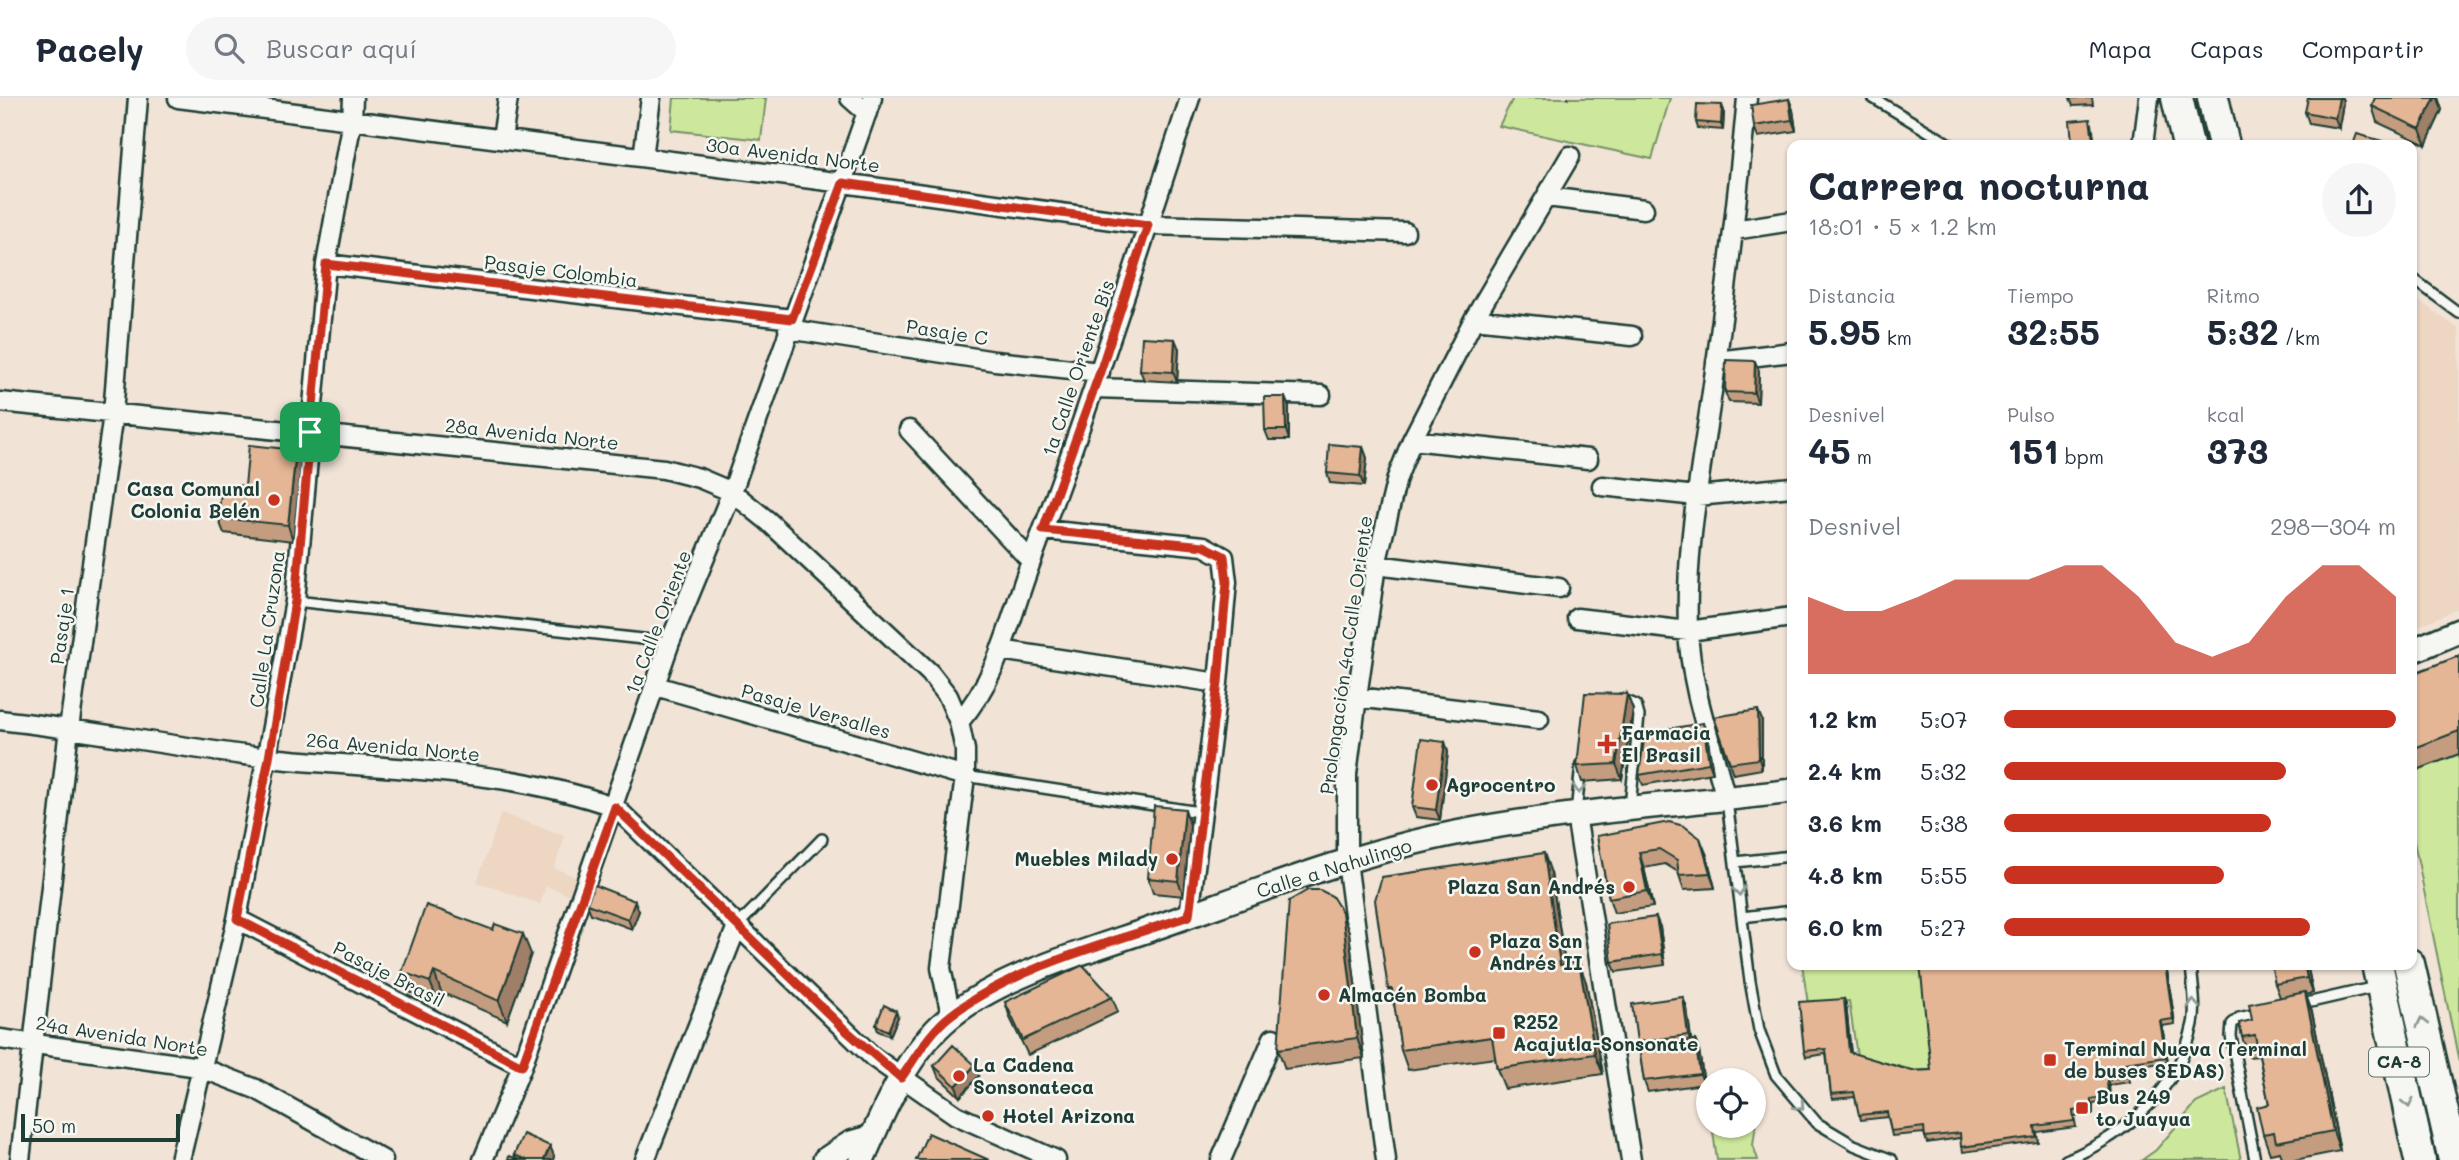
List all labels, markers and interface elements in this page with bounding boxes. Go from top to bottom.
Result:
search box [186,17,676,80]
text: Pacely [35,27,144,70]
icon: search [210,29,248,67]
text: Buscar aquí [266,31,417,65]
text: Mapa [2088,33,2152,64]
text: Capas [2190,33,2264,64]
text: Compartir [2302,33,2424,64]
street label: 30a Avenida Norte [705,131,881,178]
text: Carrera nocturna [1808,160,2150,210]
button: share [2322,163,2396,237]
text: 18:01 · 5 × 1.2 km [1808,211,1997,241]
street label: Pasaje Colombia [483,249,639,292]
street label: 1a Calle Oriente Bis [1036,276,1119,459]
text: Distancia [1808,283,1896,308]
text: Tiempo [2007,283,2074,308]
text: Ritmo [2207,283,2259,308]
text: 5.95 [1808,308,1881,354]
text: 32:55 [2007,308,2100,354]
text: 5:32 [2207,308,2279,354]
street label: Pasaje C [904,313,990,350]
text: km [1881,325,1912,350]
text: /km [2279,325,2320,350]
pin [280,402,340,462]
text: Desnivel [1808,402,1885,427]
text: Pulso [2007,402,2055,427]
text: kcal [2207,402,2245,427]
street label: 28a Avenida Norte [444,412,620,455]
icon: arrive [291,413,329,451]
text: 45 [1808,427,1851,473]
text: 151 [2007,427,2059,473]
text: 373 [2207,427,2268,473]
text: m [1851,444,1872,469]
text: bpm [2059,444,2104,469]
place label: Casa Comunal Colonia Belén [127,476,260,523]
marker: Casa Comunal Colonia Belén [266,492,282,508]
text: Desnivel [1808,511,1901,541]
text: 298–304 m [2270,511,2396,541]
street label: Prolongación 4a Calle Oriente [1314,514,1377,796]
street label: 1a Calle Oriente [619,546,696,697]
street label: Calle La Cruzona [243,549,290,709]
street label: Pasaje 1 [44,586,79,666]
street label: Pasaje Versalles [739,677,894,744]
text: 1.2 km [1808,704,1877,734]
text: 5:07 [1920,704,1968,734]
place label: Farmacia El Brasil [1621,720,1711,767]
street label: 26a Avenida Norte [305,726,481,767]
marker: Farmacia El Brasil [1599,736,1615,752]
text: 2.4 km [1808,756,1881,786]
text: 5:32 [1920,756,1967,786]
place label: Agrocentro [1446,772,1555,797]
marker: Agrocentro [1424,777,1440,793]
one-way arrow [1572,784,1587,795]
text: 3.6 km [1808,808,1882,838]
text: 5:38 [1920,808,1968,838]
street label: Calle a Nahulingo [1253,832,1415,903]
place label: Muebles Milady [1015,846,1158,871]
marker: Muebles Milady [1164,851,1180,867]
text: 4.8 km [1808,860,1883,890]
text: 5:55 [1920,860,1967,890]
place label: Plaza San Andrés [1447,874,1615,899]
marker: Plaza San Andrés [1621,879,1637,895]
one-way arrow [1731,885,1746,897]
text: 6.0 km [1808,912,1883,942]
text: 5:27 [1920,912,1966,942]
place label: Plaza San Andrés II [1489,928,1583,975]
street label: Pasaje Brasil [329,935,449,1012]
marker: Plaza San Andrés II [1467,944,1483,960]
place label: Almacén Bomba [1338,982,1487,1007]
marker: Almacén Bomba [1316,987,1332,1003]
one-way arrow [2186,998,2201,1009]
place label: R252 Acajutla-Sonsonate [1513,1009,1698,1056]
street label: 24a Avenida Norte [34,1010,210,1061]
one-way arrow [2416,1016,2430,1028]
marker: R252 Acajutla-Sonsonate [1491,1025,1507,1041]
place label: Terminal Nueva (Terminal de buses SEDAS) [2064,1036,2307,1083]
road number: CA-8 [2369,1048,2429,1077]
place label: La Cadena Sonsonateca [973,1052,1094,1099]
marker: Terminal Nueva (Terminal de buses SEDAS) [2042,1052,2058,1068]
marker: La Cadena Sonsonateca [951,1068,967,1084]
map controls [1696,1068,1766,1138]
button: locate [1696,1068,1766,1138]
place label: Bus 249 to Juayua [2096,1084,2191,1131]
one-way arrow [2399,1097,2414,1109]
one-way arrow [1792,1098,1805,1111]
marker: Bus 249 to Juayua [2074,1100,2090,1116]
place label: Hotel Arizona [1002,1103,1135,1128]
marker: Hotel Arizona [980,1108,996,1124]
scale bar [21,1111,180,1143]
text: 50 m [32,1113,76,1138]

